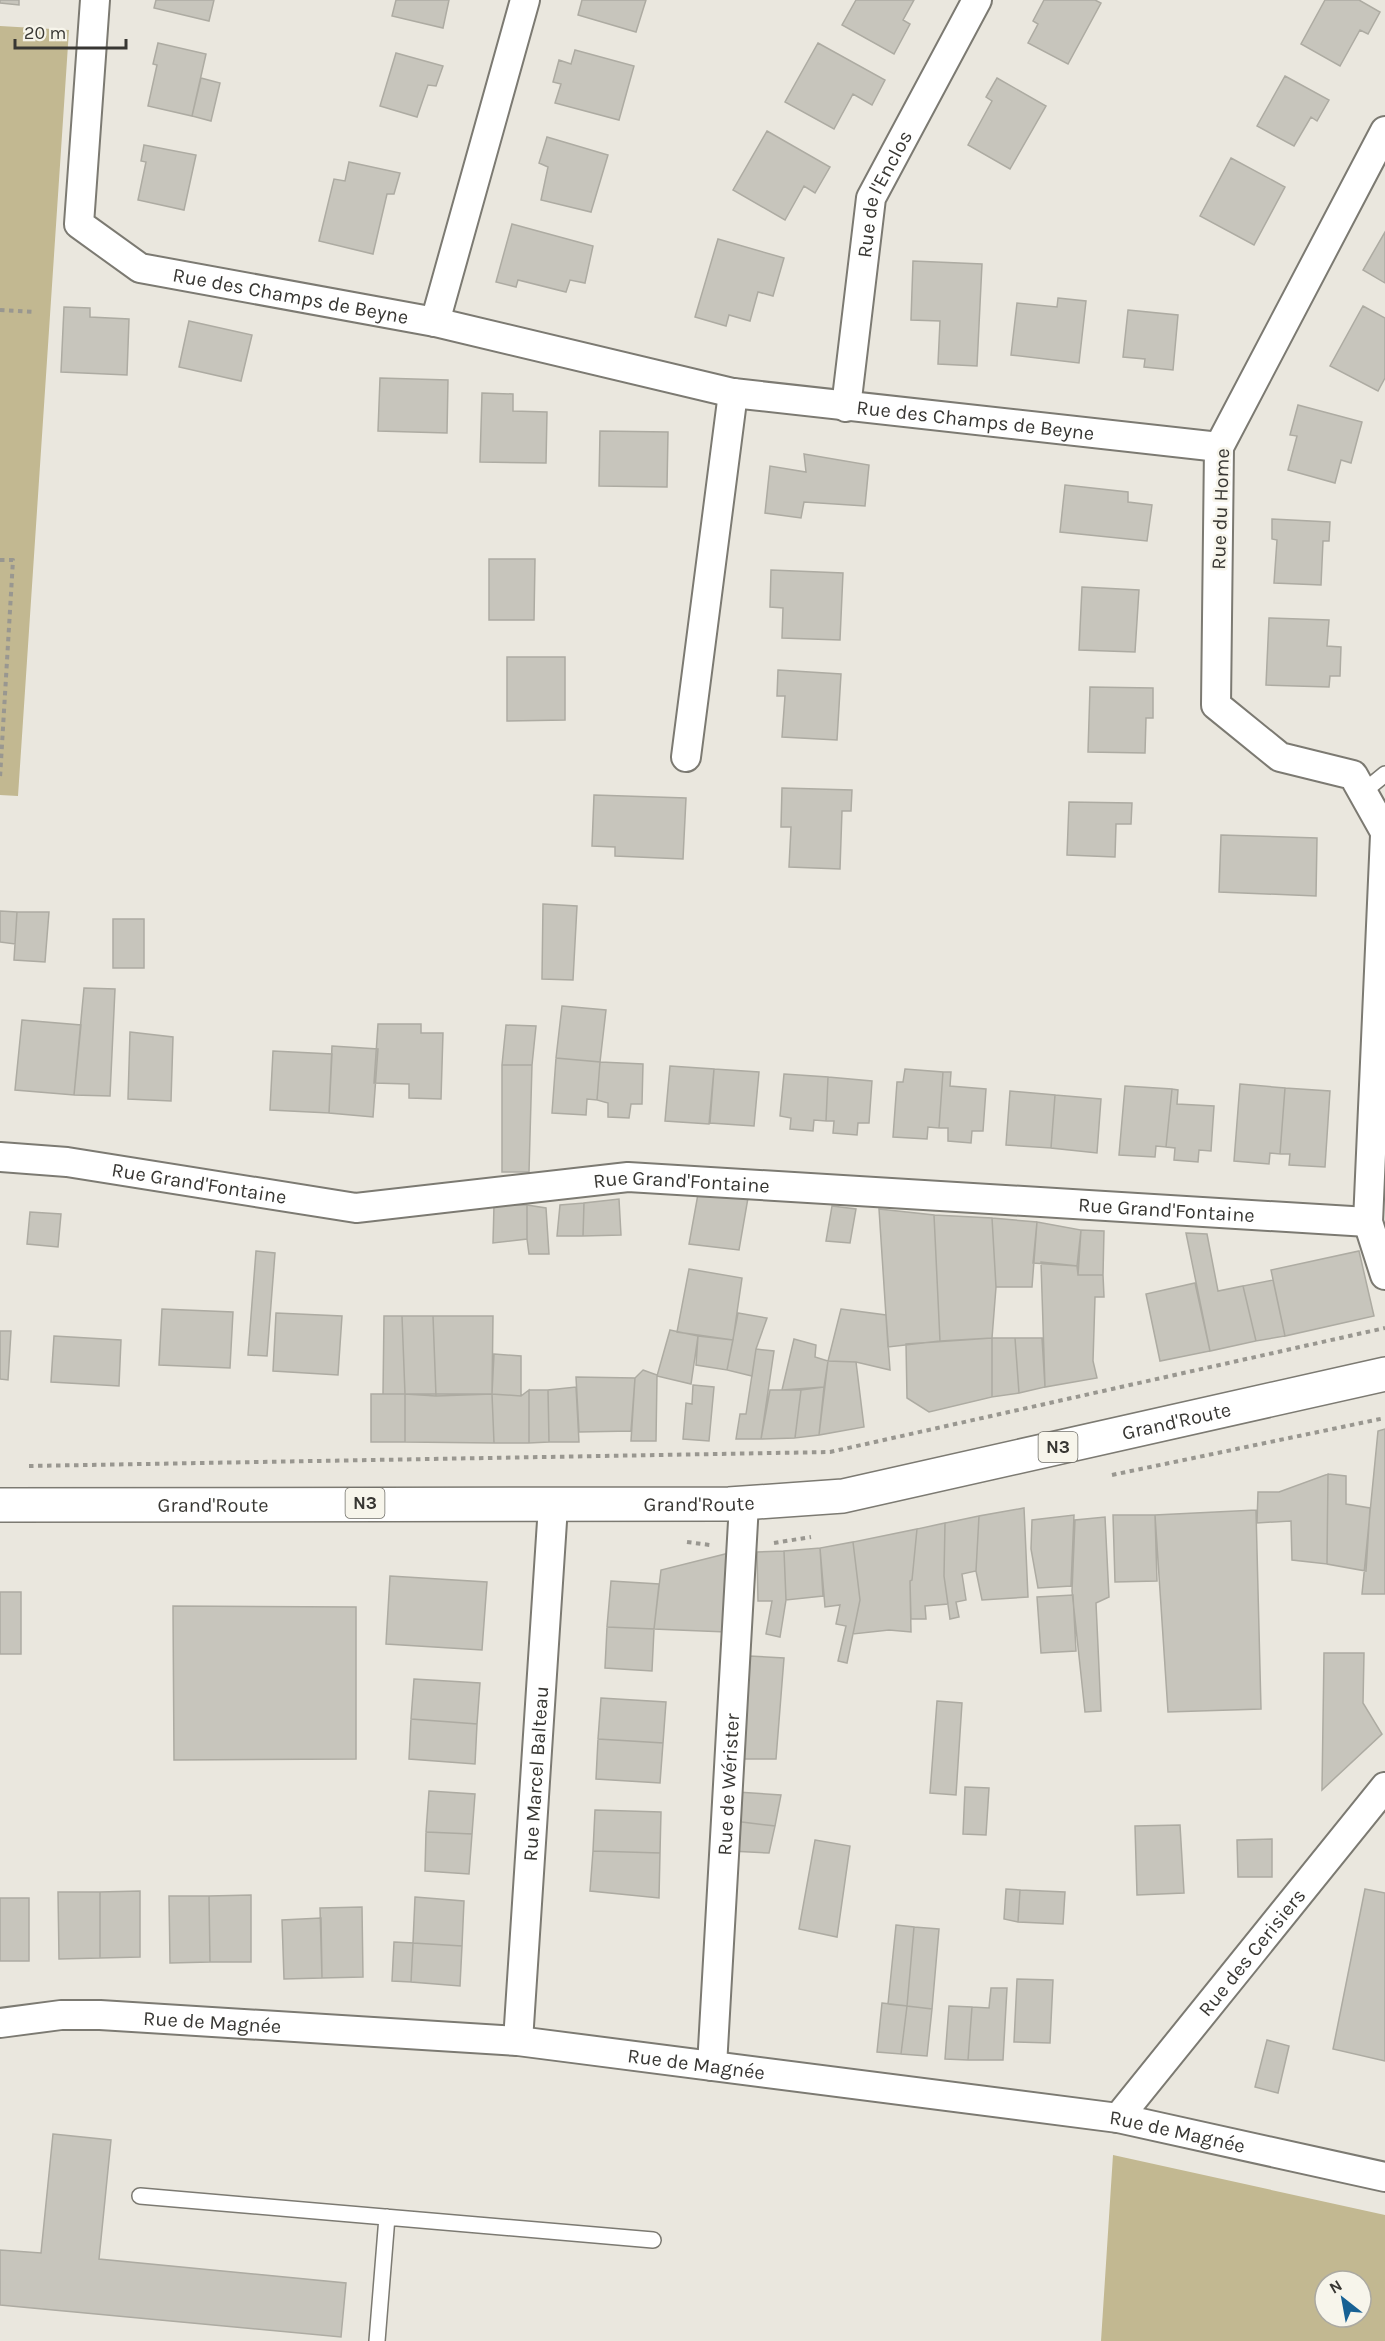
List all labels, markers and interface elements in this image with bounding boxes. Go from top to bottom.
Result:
scale bar [15,12,126,50]
text: 20 m [24,22,66,44]
street label: Rue de l'Enclos [853,127,917,259]
street label: Rue des Champs de Beyne [171,263,410,329]
street label: Rue des Champs de Beyne [855,396,1096,445]
street label: Rue du Home [1207,448,1234,570]
street label: Rue Grand'Fontaine [110,1158,288,1209]
street label: Rue Grand'Fontaine [592,1166,770,1198]
street label: Rue Grand'Fontaine [1077,1193,1255,1227]
street label: Grand'Route [1120,1398,1233,1445]
road number: N3 [1038,1432,1078,1462]
road number: N3 [346,1488,385,1518]
street label: Grand'Route [644,1491,755,1516]
street label: Grand'Route [158,1494,268,1517]
street label: Rue Marcel Balteau [519,1685,553,1862]
street label: Rue de Wérister [713,1712,744,1856]
street label: Rue des Cerisiers [1194,1884,1310,2021]
street label: Rue de Magnée [143,2007,282,2038]
street label: Rue de Magnée [626,2044,766,2085]
street label: Rue de Magnée [1108,2106,1247,2158]
north arrow [1313,2269,1373,2329]
text: N [1326,2275,1345,2298]

